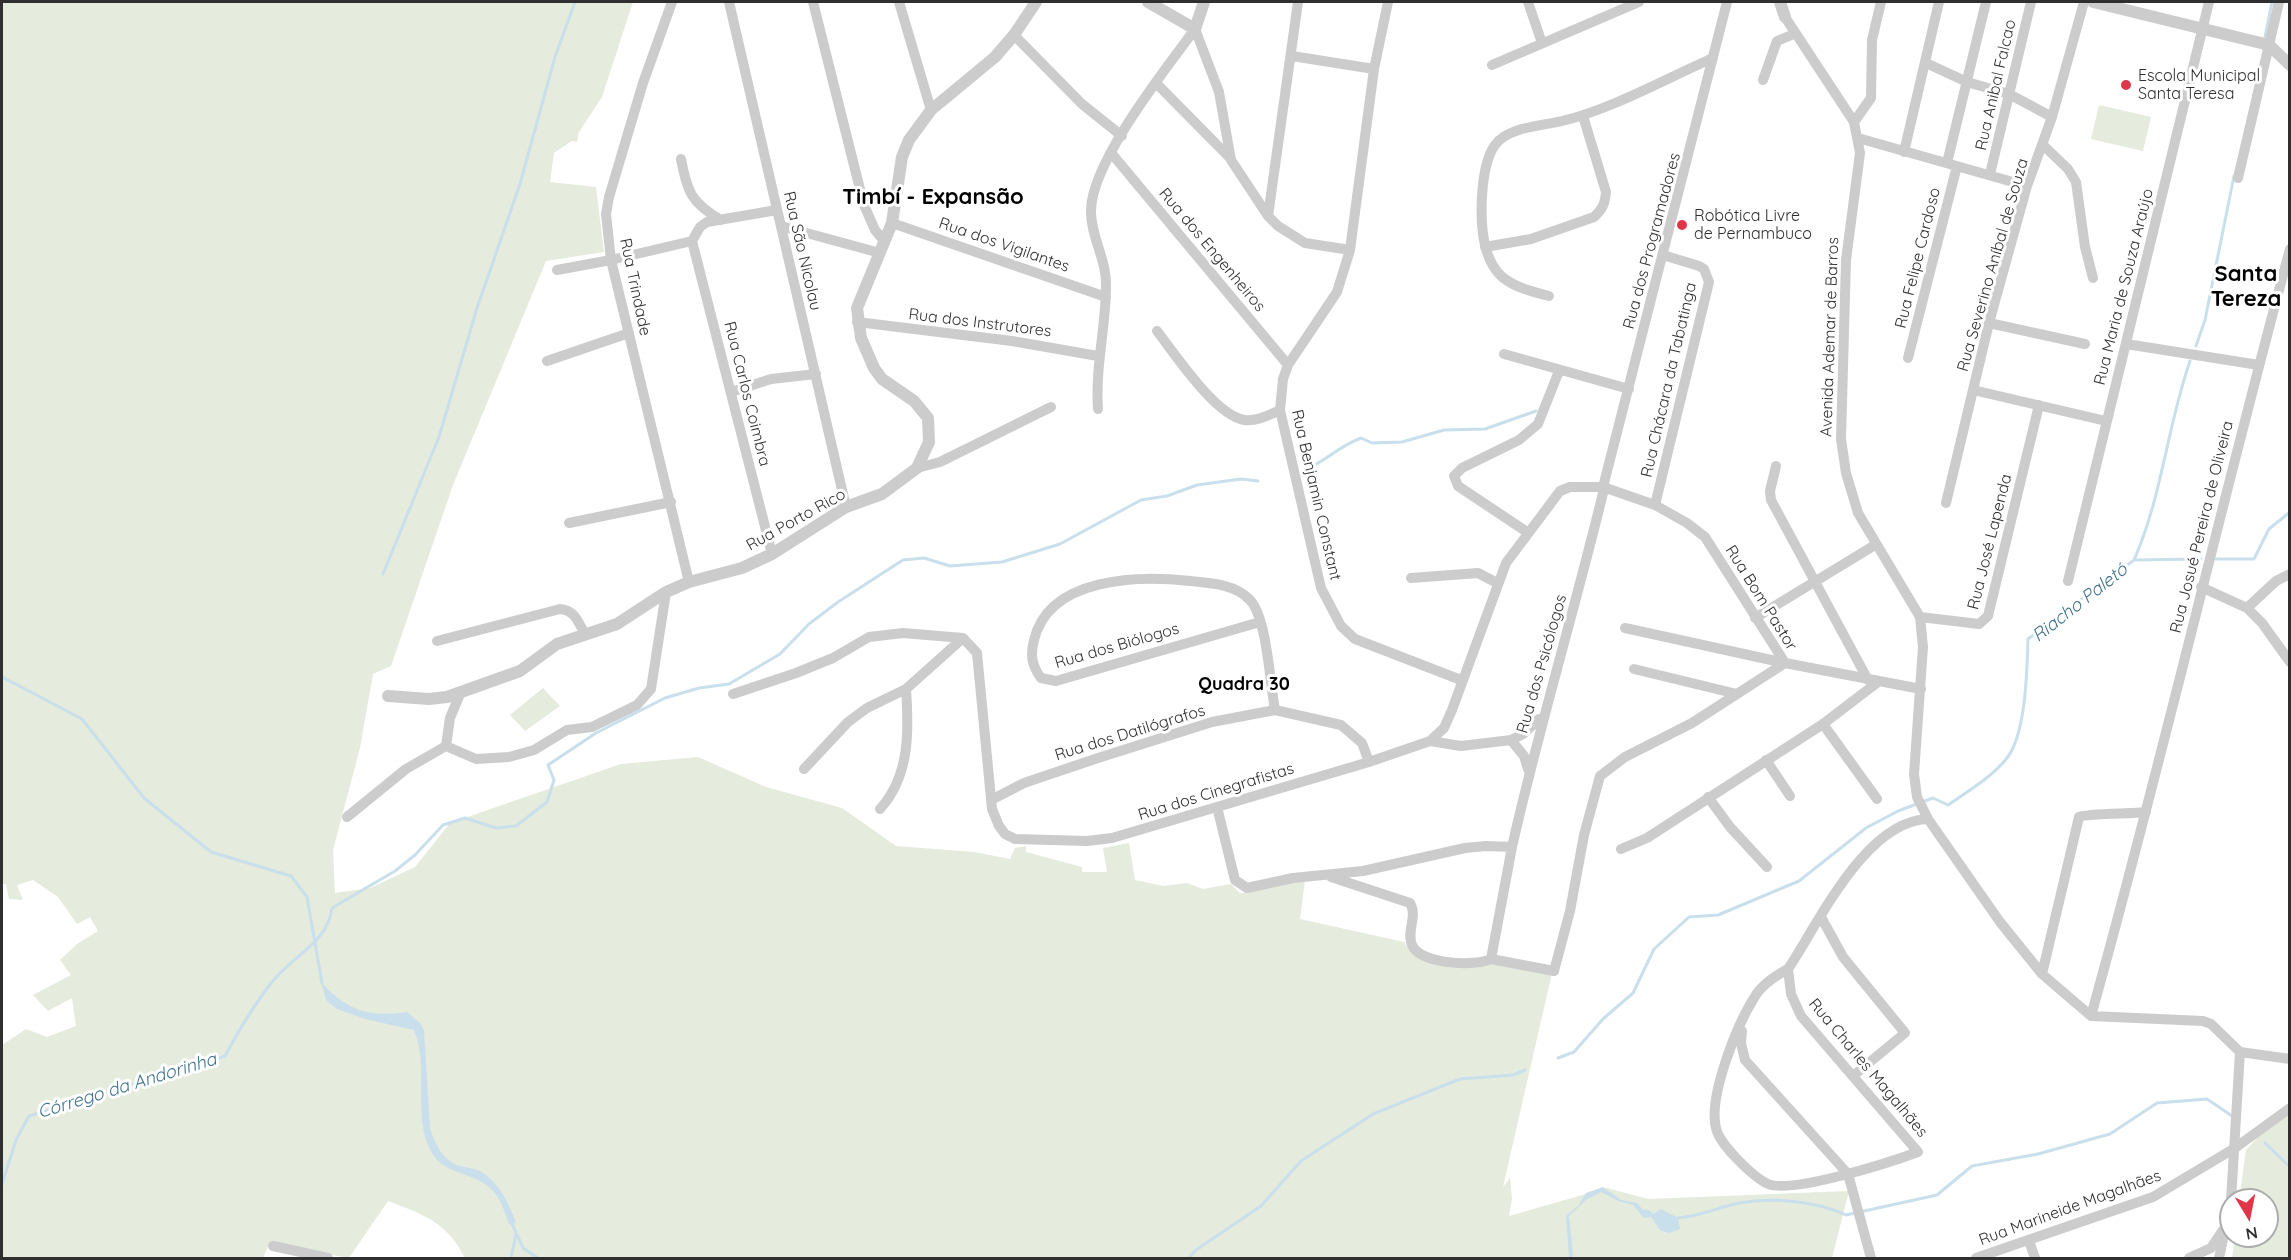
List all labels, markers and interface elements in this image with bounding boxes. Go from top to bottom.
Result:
street label: Rua Anibal Falcao [1972,18,2020,152]
place label: Escola Municipal Santa Teresa [2138,66,2260,104]
marker: Escola Municipal Santa Teresa [2119,78,2133,92]
street label: Rua dos Programadores [1619,151,1685,331]
street label: Rua Severino Aníbal de Souza [1953,156,2033,374]
district label: Timbí - Expansão [842,184,1024,210]
street label: Rua dos Engenheiros [1155,184,1269,316]
street label: Rua Felipe Cardoso [1891,186,1945,330]
street label: Rua Maria de Souza Araújo [2090,187,2158,387]
street label: Rua São Nicolau [779,190,825,312]
place label: Robótica Livre de Pernambuco [1694,206,1812,244]
street label: Rua dos Vigilantes [936,214,1072,276]
marker: Robótica Livre de Pernambuco [1675,218,1689,232]
street label: Rua Trindade [615,236,655,338]
street label: Avenida Ademar de Barros [1817,237,1843,437]
district label: Santa Tereza [2211,261,2281,312]
street label: Rua Chácara da Tabatinga [1637,281,1701,479]
street label: Rua dos Instrutores [907,305,1053,341]
street label: Rua Carlos Coimbra [720,320,774,468]
street label: Rua Benjamin Constant [1287,408,1345,582]
street label: Rua Josué Pereira de Oliveira [2166,419,2238,635]
street label: Rua José Lapenda [1964,472,2016,612]
street label: Rua Porto Rico [743,485,849,555]
street label: Rua Bom Pastor [1721,542,1801,654]
water label: Riacho Paletó [2028,559,2132,647]
street label: Rua dos Psicólogos [1513,592,1571,736]
street label: Rua dos Biólogos [1053,619,1181,673]
district label: Quadra 30 [1198,674,1290,696]
street label: Rua dos Datilógrafos [1052,701,1208,765]
street label: Rua dos Cinegrafistas [1136,759,1296,825]
street label: Rua Charles Magalhães [1804,995,1932,1141]
water label: Córrego da Andorinha [35,1049,219,1123]
street label: Rua Marineide Magalhães [1976,1166,2164,1250]
north arrow [2219,1188,2279,1248]
text: N [2244,1223,2259,1245]

